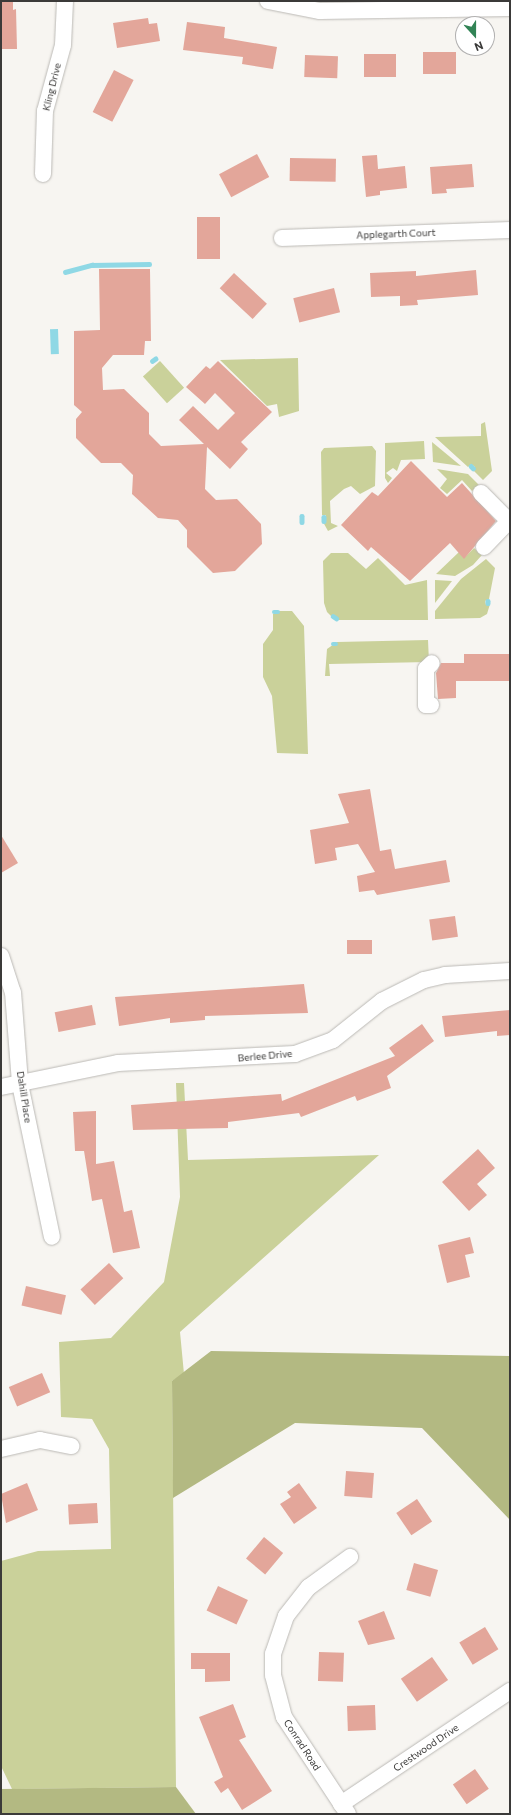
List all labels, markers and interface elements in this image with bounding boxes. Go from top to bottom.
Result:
north arrow [455,16,495,56]
text: N [473,39,485,54]
street label: Kling Drive [40,62,64,112]
street label: Applegarth Court [356,227,436,241]
street label: Berlee Drive [237,1048,293,1064]
street label: Dahill Place [14,1070,34,1124]
street label: Conrad Road [281,1717,323,1773]
street label: Crestwood Drive [391,1722,461,1774]

